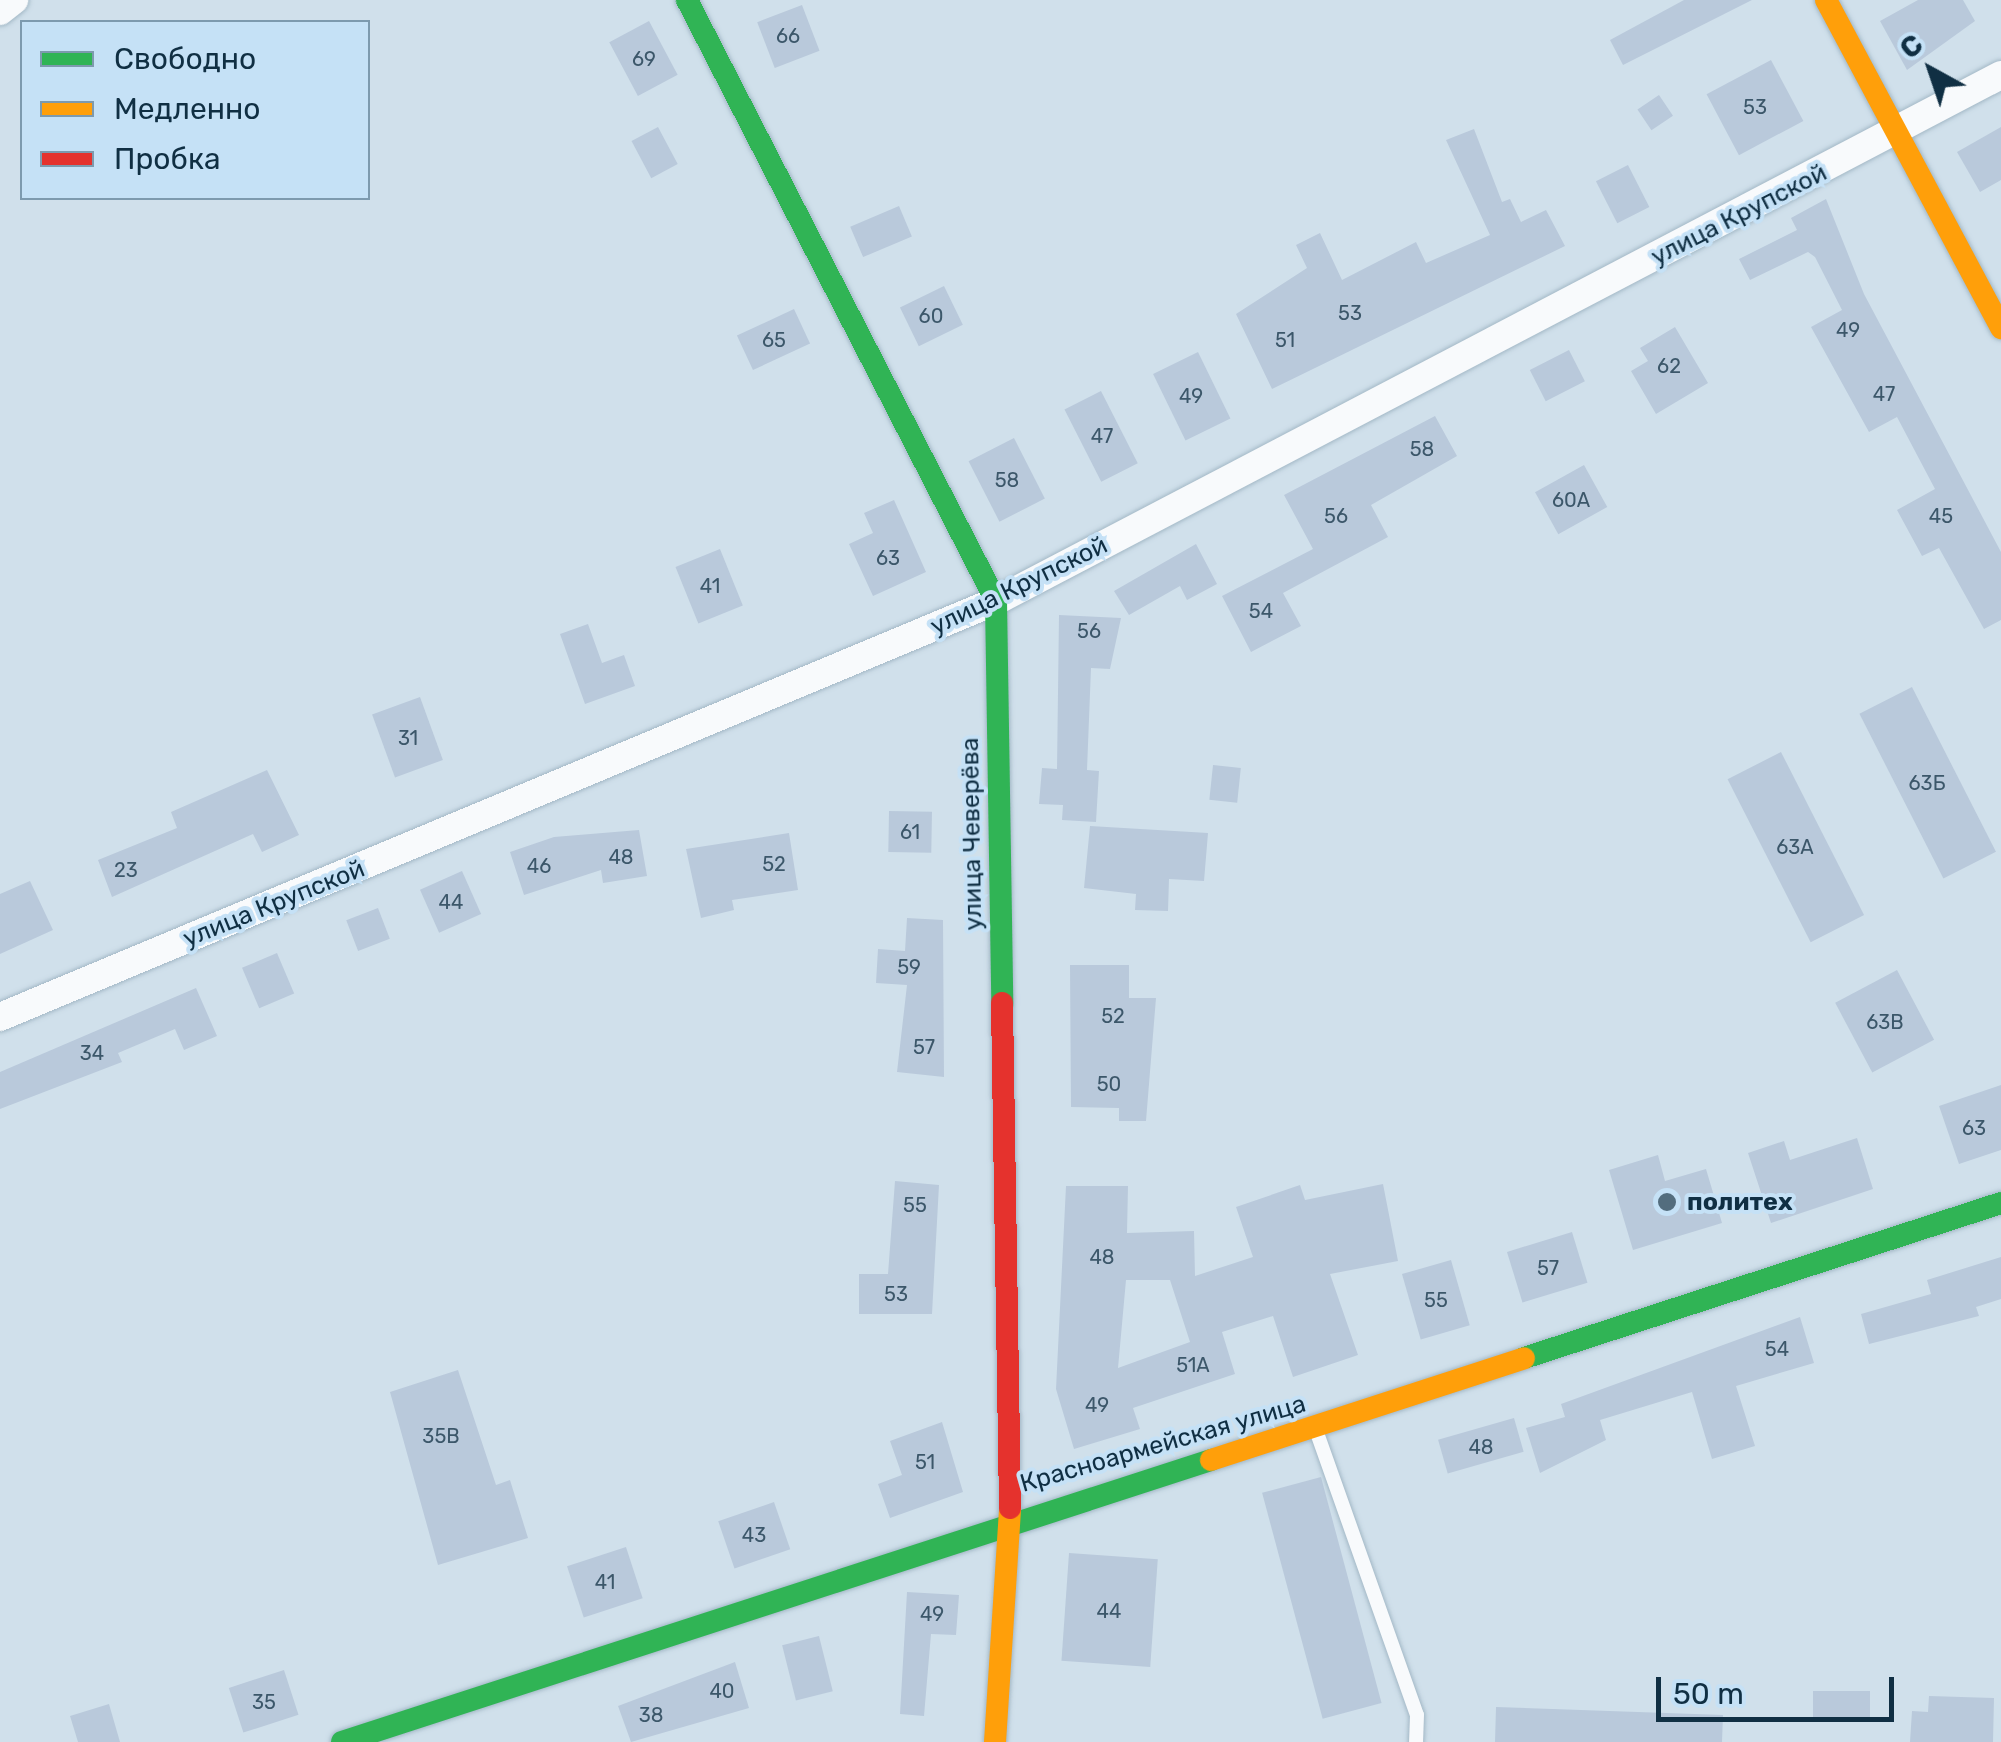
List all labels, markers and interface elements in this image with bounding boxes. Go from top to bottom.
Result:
legend [20,20,370,200]
north arrow [1881,20,1981,120]
house number: 66 [776,24,800,48]
text: С [1893,28,1930,66]
text: Свободно [114,41,256,77]
house number: 69 [632,47,656,71]
text: Медленно [114,91,261,127]
house number: 53 [1743,95,1767,119]
text: Пробка [114,141,221,177]
street label: улица Крупской [1646,158,1832,272]
house number: 53 [1338,301,1362,325]
house number: 60 [919,304,943,328]
house number: 49 [1836,318,1860,342]
house number: 65 [762,328,786,352]
house number: 51 [1275,328,1295,352]
house number: 62 [1657,354,1681,378]
house number: 47 [1873,382,1895,406]
house number: 49 [1179,384,1203,408]
house number: 47 [1091,424,1113,448]
house number: 58 [1410,437,1434,461]
house number: 58 [995,468,1019,492]
house number: 60А [1552,488,1590,512]
house number: 56 [1324,504,1348,528]
house number: 45 [1929,504,1953,528]
street label: улица Крупской [926,530,1112,642]
house number: 63 [876,546,900,570]
house number: 41 [700,574,720,598]
house number: 54 [1249,599,1273,623]
house number: 56 [1077,619,1101,643]
house number: 31 [398,726,418,750]
street label: улица Чеверёва [955,737,989,931]
house number: 63Б [1909,771,1945,795]
house number: 61 [900,820,920,844]
house number: 63А [1776,835,1814,859]
house number: 48 [608,845,634,869]
house number: 52 [762,852,786,876]
street label: улица Крупской [179,854,369,954]
house number: 46 [527,854,551,878]
house number: 23 [114,858,138,882]
house number: 44 [439,890,463,914]
house number: 59 [897,955,921,979]
house number: 52 [1101,1004,1125,1028]
house number: 63В [1866,1010,1904,1034]
house number: 57 [913,1035,935,1059]
house number: 34 [80,1041,104,1065]
house number: 50 [1097,1072,1121,1096]
house number: 63 [1962,1116,1986,1140]
place label: политех [1687,1187,1793,1217]
marker: политех [1656,1191,1678,1213]
house number: 55 [903,1193,927,1217]
house number: 48 [1089,1245,1115,1269]
house number: 57 [1537,1256,1559,1280]
house number: 53 [884,1282,908,1306]
house number: 55 [1424,1288,1448,1312]
house number: 54 [1765,1337,1789,1361]
house number: 51А [1176,1353,1210,1377]
street label: Красноармейская улица [1017,1389,1309,1499]
house number: 49 [1085,1393,1109,1417]
house number: 35В [422,1424,460,1448]
house number: 48 [1468,1435,1494,1459]
house number: 51 [915,1450,935,1474]
house number: 43 [742,1523,766,1547]
house number: 41 [595,1570,615,1594]
house number: 44 [1097,1599,1121,1623]
house number: 49 [920,1602,944,1626]
scale bar [1661,1657,1898,1719]
text: 50 m [1673,1676,1744,1712]
house number: 40 [709,1679,735,1703]
house number: 35 [252,1690,276,1714]
house number: 38 [639,1703,663,1727]

